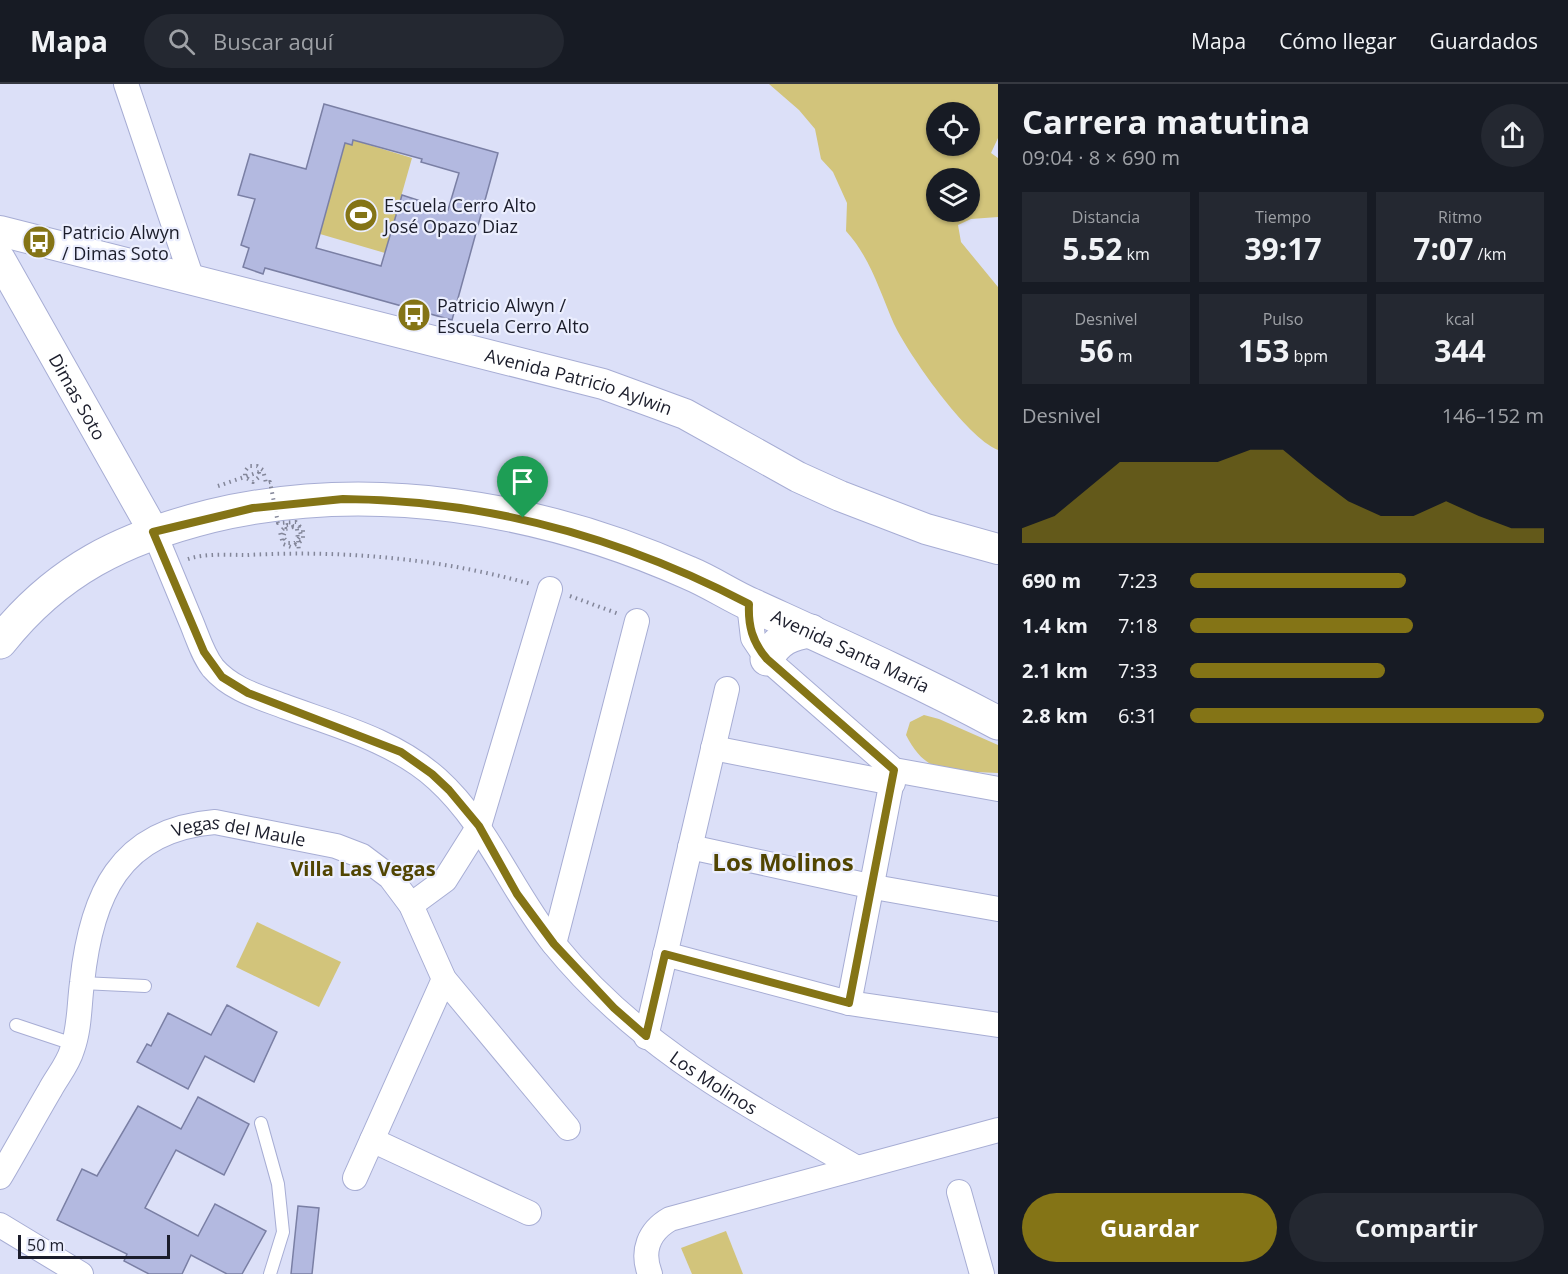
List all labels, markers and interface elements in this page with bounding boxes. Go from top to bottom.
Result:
search box [144,14,564,68]
text: Mapa [30,22,108,60]
icon: search [165,25,198,58]
text: Buscar aquí [213,26,333,56]
text: Mapa [1191,27,1246,55]
text: Cómo llegar [1279,27,1397,55]
text: Guardados [1430,27,1538,55]
text: Carrera matutina [1022,99,1310,144]
map controls [926,102,980,222]
button: locate [926,102,980,156]
button: share [1481,104,1544,167]
text: 09:04 · 8 × 690 m [1022,144,1180,171]
button: layers [926,168,980,222]
place label: Escuela Cerro Alto José Opazo Diaz [382,193,536,238]
sports icon: Escuela Cerro Alto José Opazo Diaz [343,197,379,233]
text: Distancia [1072,206,1140,228]
text: Tiempo [1255,206,1311,228]
text: Ritmo [1438,206,1482,228]
place label: Patricio Alwyn / Dimas Soto [62,220,180,265]
bus stop icon: Patricio Alwyn / Dimas Soto [21,224,57,260]
text: 5.52 [1062,228,1122,269]
text: 39:17 [1244,228,1322,269]
text: 7:07 [1413,228,1473,269]
text: km [1122,243,1150,265]
text: /km [1473,243,1507,265]
place label: Patricio Alwyn / Escuela Cerro Alto [437,293,589,338]
bus stop icon: Patricio Alwyn / Escuela Cerro Alto [396,297,432,333]
text: Desnivel [1074,308,1138,330]
text: Pulso [1263,308,1303,330]
text: kcal [1446,308,1475,330]
text: 56 [1079,330,1114,371]
text: 153 [1238,330,1289,371]
text: 344 [1434,330,1486,371]
street label: Avenida Patricio Aylwin [483,343,676,420]
text: m [1114,345,1133,367]
text: bpm [1289,345,1328,367]
street label: Dimas Soto [44,349,112,444]
text: Desnivel [1022,402,1101,429]
text: 146–152 m [1442,402,1544,429]
pin [497,456,548,518]
icon: arrive [506,465,539,498]
text: 690 m [1022,567,1081,594]
text: 7:23 [1118,567,1158,594]
street label: Avenida Santa María [768,603,934,698]
text: 1.4 km [1022,612,1088,639]
text: 7:18 [1118,612,1158,639]
text: 2.1 km [1022,657,1088,684]
text: 7:33 [1118,657,1158,684]
text: 2.8 km [1022,702,1088,729]
text: 6:31 [1118,702,1158,729]
street label: Vegas del Maule [168,810,308,852]
district label: Los Molinos [712,845,854,878]
district label: Villa Las Vegas [290,855,436,882]
street label: Los Molinos [665,1045,762,1120]
button: Guardar [1022,1193,1277,1262]
button: Compartir [1289,1193,1544,1262]
scale bar [18,1232,170,1260]
text: 50 m [27,1234,64,1256]

